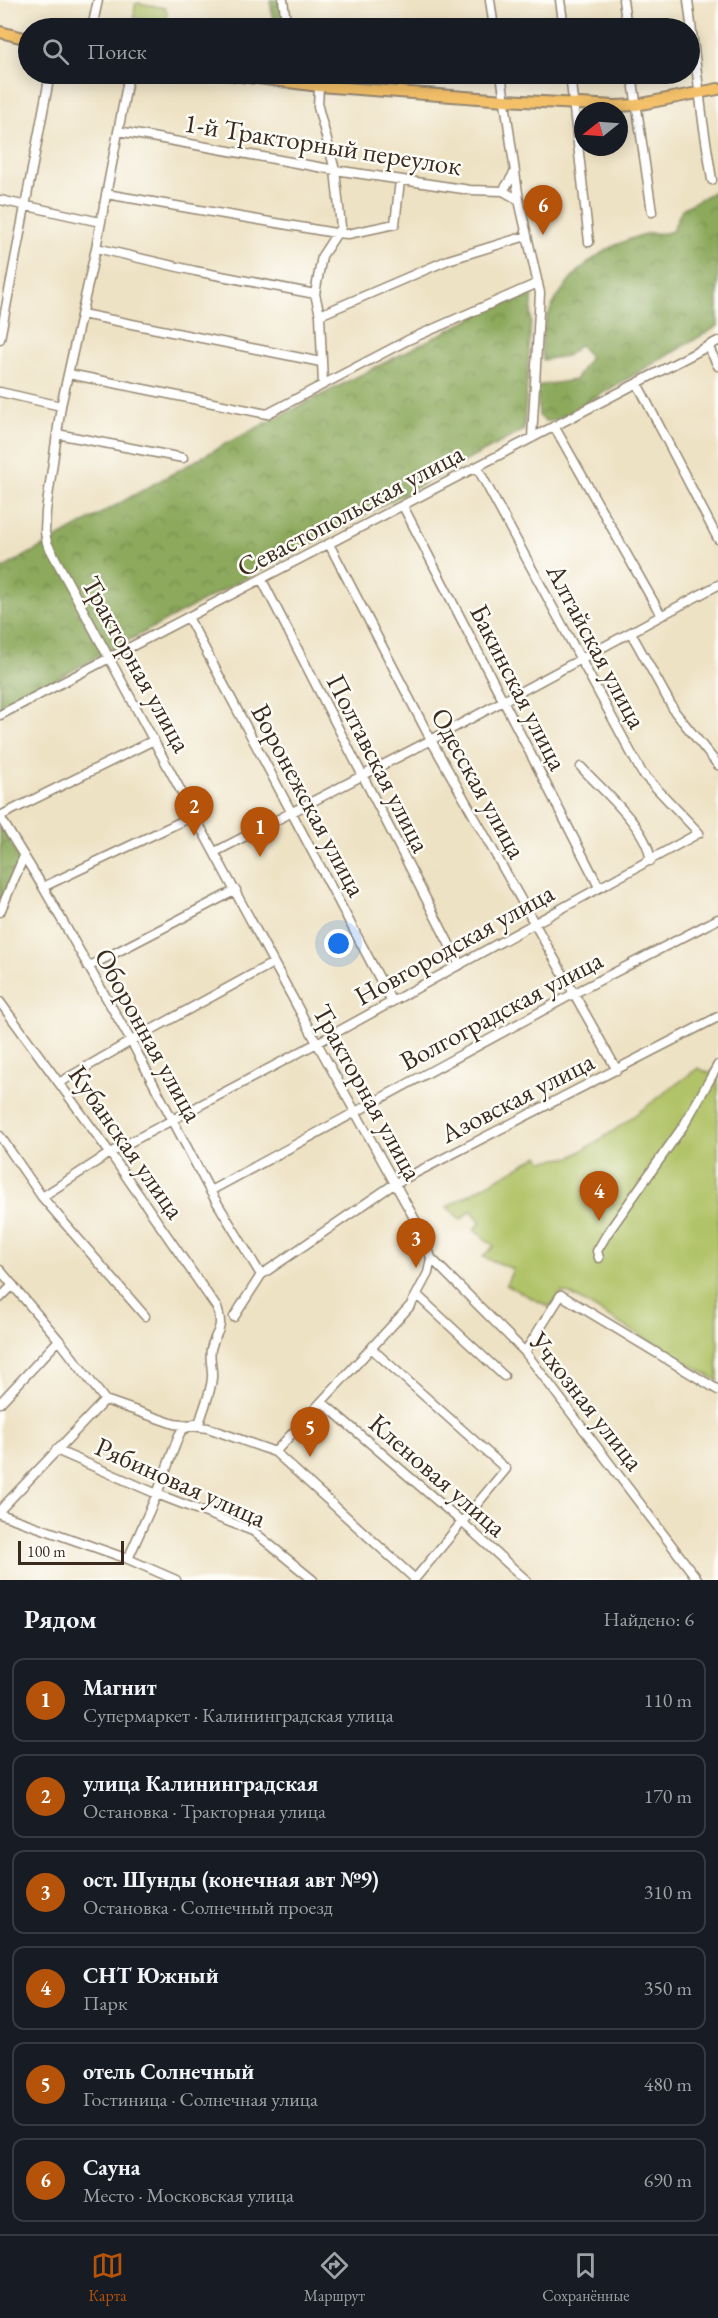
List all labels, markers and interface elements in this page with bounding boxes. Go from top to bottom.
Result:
search box [18,18,700,84]
icon: search [39,35,72,68]
text: Поиск [87,37,147,66]
north arrow [574,102,628,156]
street label: 1-й Тракторный переулок [182,105,464,183]
pin: 6 [524,186,562,235]
street label: Севастопольская улица [231,435,470,585]
street label: Алтайская улица [538,556,655,735]
street label: Тракторная улица [74,570,200,759]
street label: Бакинская улица [462,598,576,776]
street label: Полтавская улица [319,668,439,858]
street label: Воронежская улица [243,698,375,903]
street label: Одесская улица [423,701,535,865]
pin: 2 [174,786,214,836]
pin: 1 [240,808,280,857]
street label: Новгородская улица [348,875,560,1013]
your location [324,929,353,958]
street label: Оборонная улица [87,942,211,1128]
street label: Волгоградская улица [393,942,609,1078]
street label: Тракторная улица [305,998,431,1187]
street label: Азовская улица [433,1043,600,1151]
street label: Кубанская улица [61,1058,193,1226]
pin: 4 [580,1172,618,1221]
pin: 3 [396,1218,436,1268]
street label: Учхозная улица [521,1324,652,1478]
street label: Кленовая улица [362,1406,514,1545]
pin: 5 [290,1408,330,1457]
street label: Рябиновая улица [90,1429,272,1535]
scale bar [18,1538,124,1566]
text: 100 m [27,1541,66,1562]
text: Рядом [24,1602,97,1636]
text: Найдено: 6 [603,1606,694,1632]
text: Магнит [83,1673,157,1702]
text: 1 [40,1687,51,1713]
text: 110 m [644,1687,692,1713]
text: Супермаркет · Калининградская улица [83,1702,394,1728]
text: улица Калининградская [83,1769,318,1798]
text: 2 [40,1783,51,1809]
text: 170 m [644,1783,692,1809]
text: Остановка · Тракторная улица [83,1798,326,1824]
text: ост. Шунды (конечная авт №9) [83,1865,379,1894]
text: 3 [40,1879,51,1905]
text: 310 m [644,1879,692,1905]
text: Остановка · Солнечный проезд [83,1894,333,1920]
text: СНТ Южный [83,1961,219,1990]
text: 4 [40,1975,51,2001]
text: 350 m [644,1975,692,2001]
text: Парк [83,1990,127,2016]
text: отель Солнечный [83,2057,254,2086]
text: 5 [40,2071,51,2097]
text: 480 m [644,2071,692,2097]
text: Гостиница · Солнечная улица [83,2086,318,2112]
text: Сауна [83,2153,140,2182]
text: 6 [40,2167,51,2193]
text: 690 m [644,2167,692,2193]
text: Место · Московская улица [83,2182,294,2208]
tab: Карта [89,2249,127,2306]
tab: Маршрут [304,2249,365,2306]
tab: Сохранённые [542,2249,629,2306]

